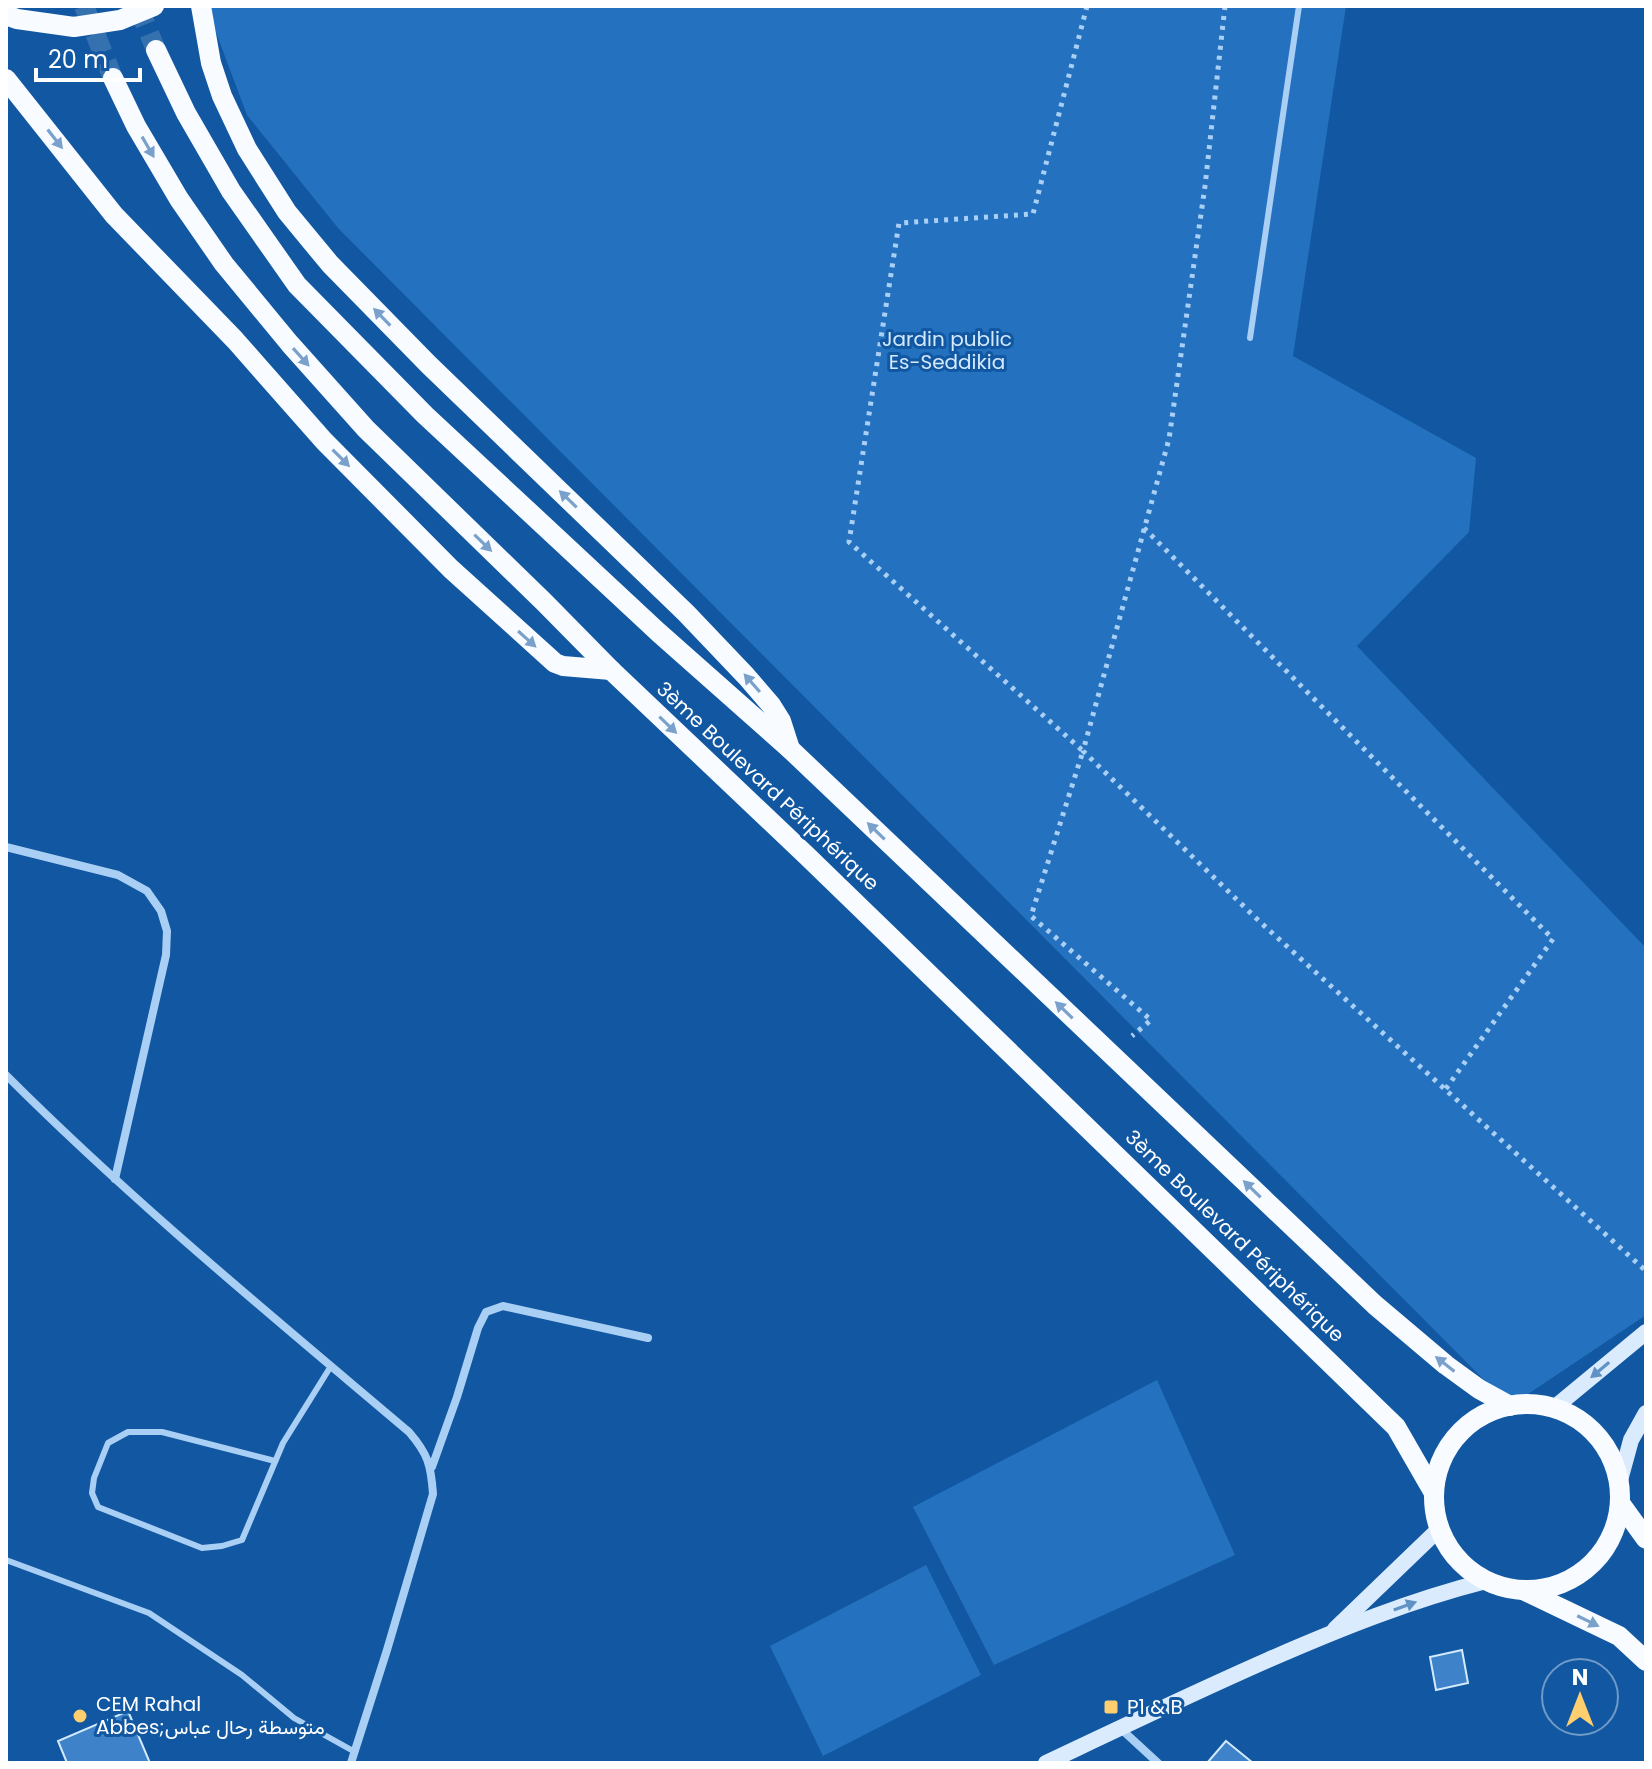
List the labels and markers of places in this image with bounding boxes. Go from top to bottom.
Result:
place label: CEM Rahal Abbes;متوسطة رحال عباس [96,1690,325,1741]
place label: P1 & B [1127,1693,1183,1721]
marker: P1 & B [1102,1698,1120,1716]
marker: CEM Rahal Abbes;متوسطة رحال عباس [71,1707,89,1725]

